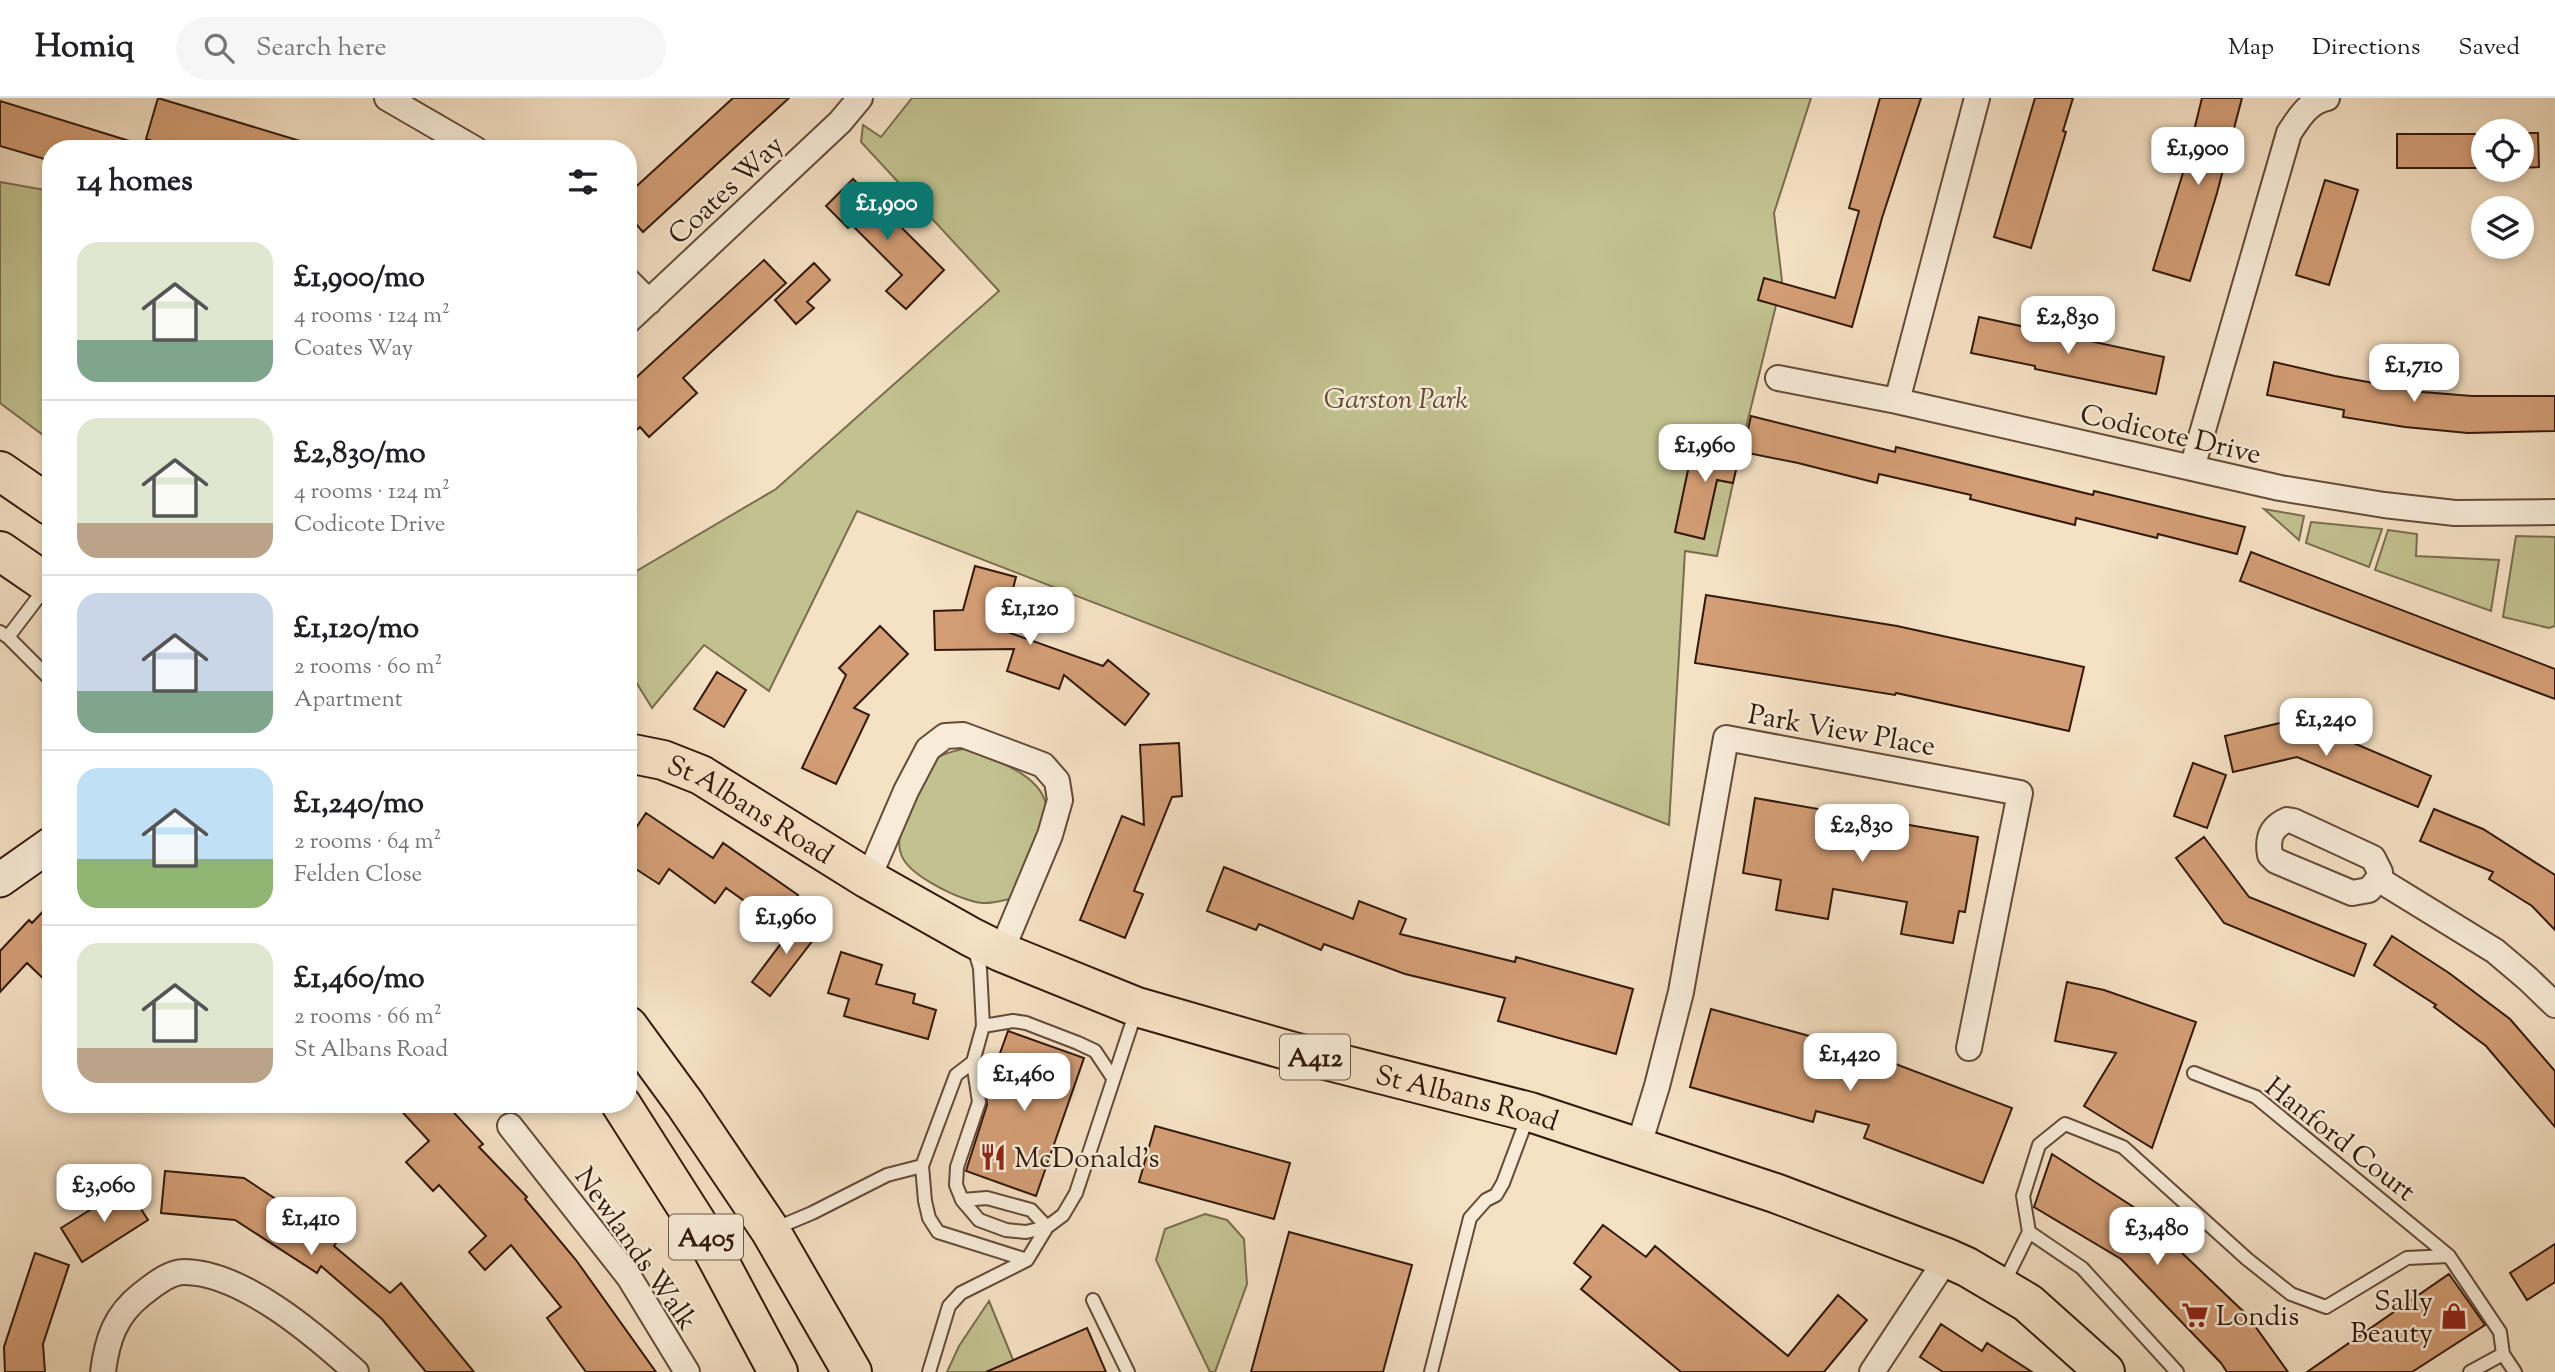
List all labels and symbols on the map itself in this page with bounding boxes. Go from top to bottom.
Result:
street label: Coates Way [660,127,794,255]
pin: £1,900 [2141,127,2255,187]
pin: £1,900 [830,183,944,242]
pin: £2,830 [2011,296,2125,356]
pin: £1,710 [2357,344,2471,404]
park label: Garston Park [1324,381,1469,421]
street label: Codicote Drive [2076,396,2265,476]
pin: £1,960 [1648,424,1762,484]
pin: £1,120 [973,588,1087,647]
street label: Park View Place [1745,696,1938,768]
pin: £1,240 [2269,698,2383,758]
street label: St Albans Road [661,747,840,876]
pin: £2,830 [1805,804,1919,864]
pin: £1,960 [729,896,843,956]
road number: A412 [1280,1034,1350,1080]
pin: £1,420 [1793,1034,1907,1093]
pin: £1,460 [967,1054,1081,1113]
street label: St Albans Road [1371,1056,1563,1143]
street label: Hanford Court [2255,1069,2423,1212]
place label: McDonald's [1014,1140,1160,1180]
restaurant icon: McDonald's [978,1142,1008,1172]
street label: Newlands Walk [563,1160,706,1339]
pin: £3,060 [47,1164,161,1224]
pin: £1,410 [254,1198,368,1257]
pin: £3,480 [2100,1208,2214,1267]
road number: A405 [669,1214,743,1260]
place label: Sally Beauty [2350,1283,2433,1355]
place label: Londis [2216,1298,2299,1338]
supermarket icon: Londis [2180,1300,2210,1330]
shop icon: Sally Beauty [2439,1301,2469,1331]

